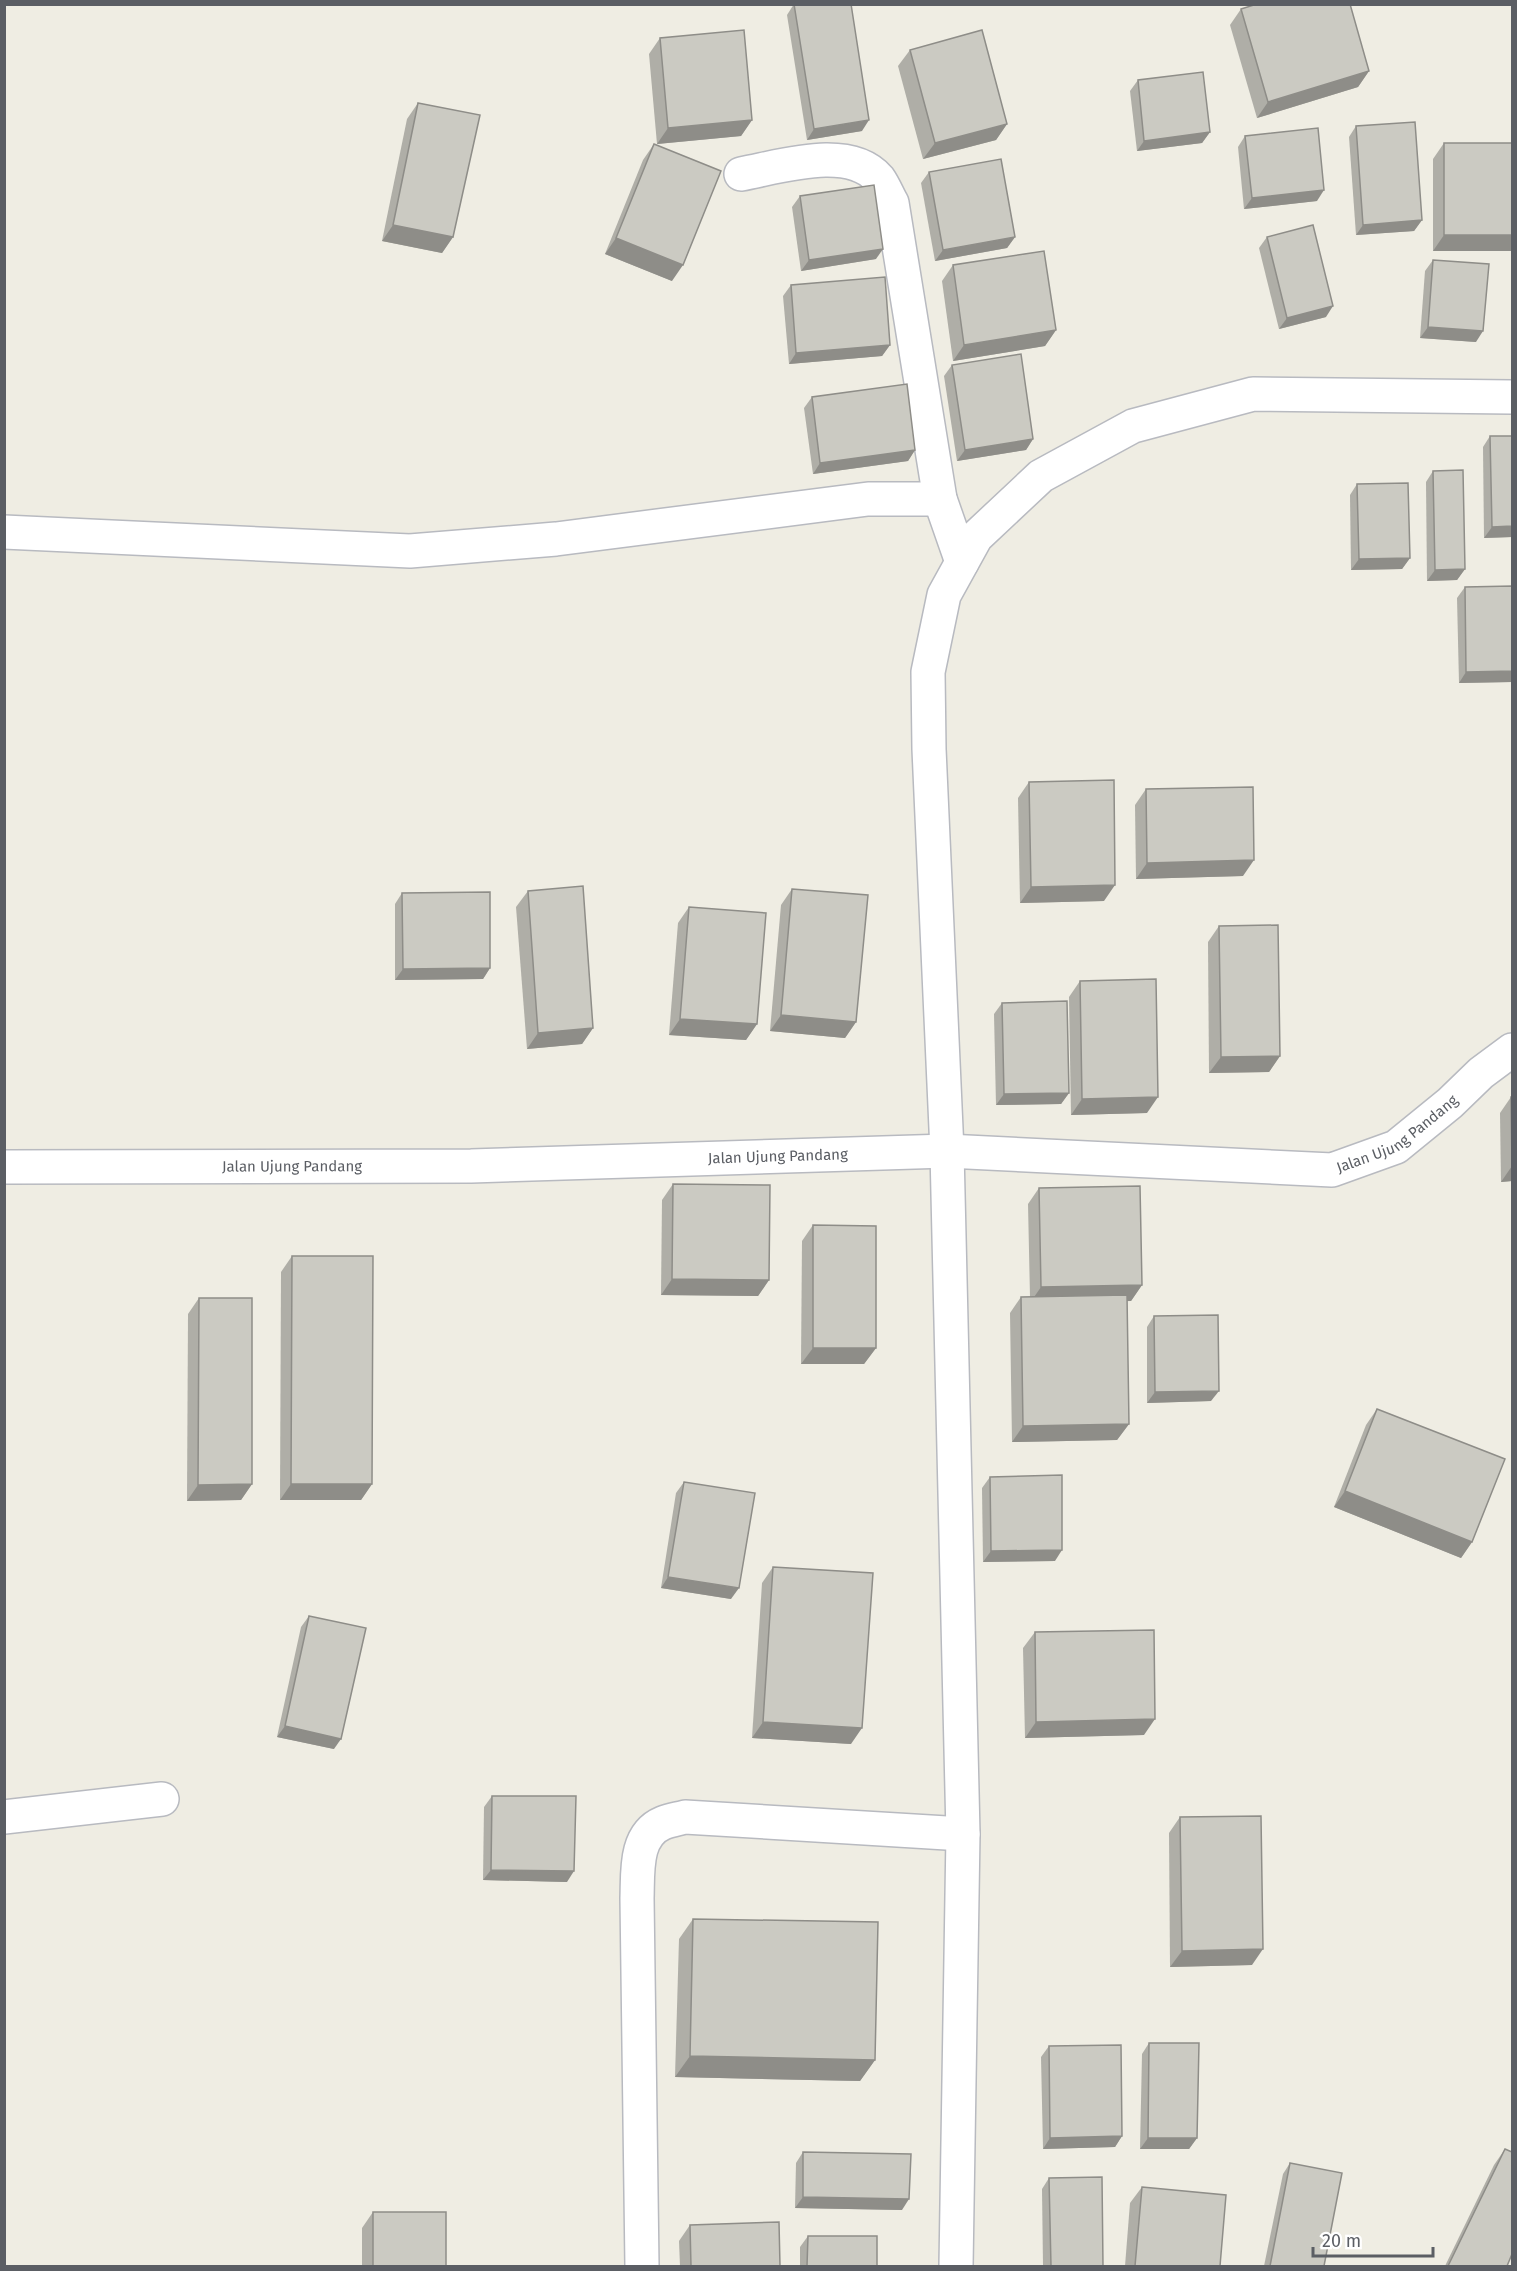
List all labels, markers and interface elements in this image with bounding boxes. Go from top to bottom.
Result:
street label: Jalan Ujung Pandang [1334,1091,1462,1177]
street label: Jalan Ujung Pandang [708,1145,848,1168]
street label: Jalan Ujung Pandang [222,1157,362,1176]
scale bar [1313,2220,1433,2258]
text: 20 m [1322,2230,1361,2252]

